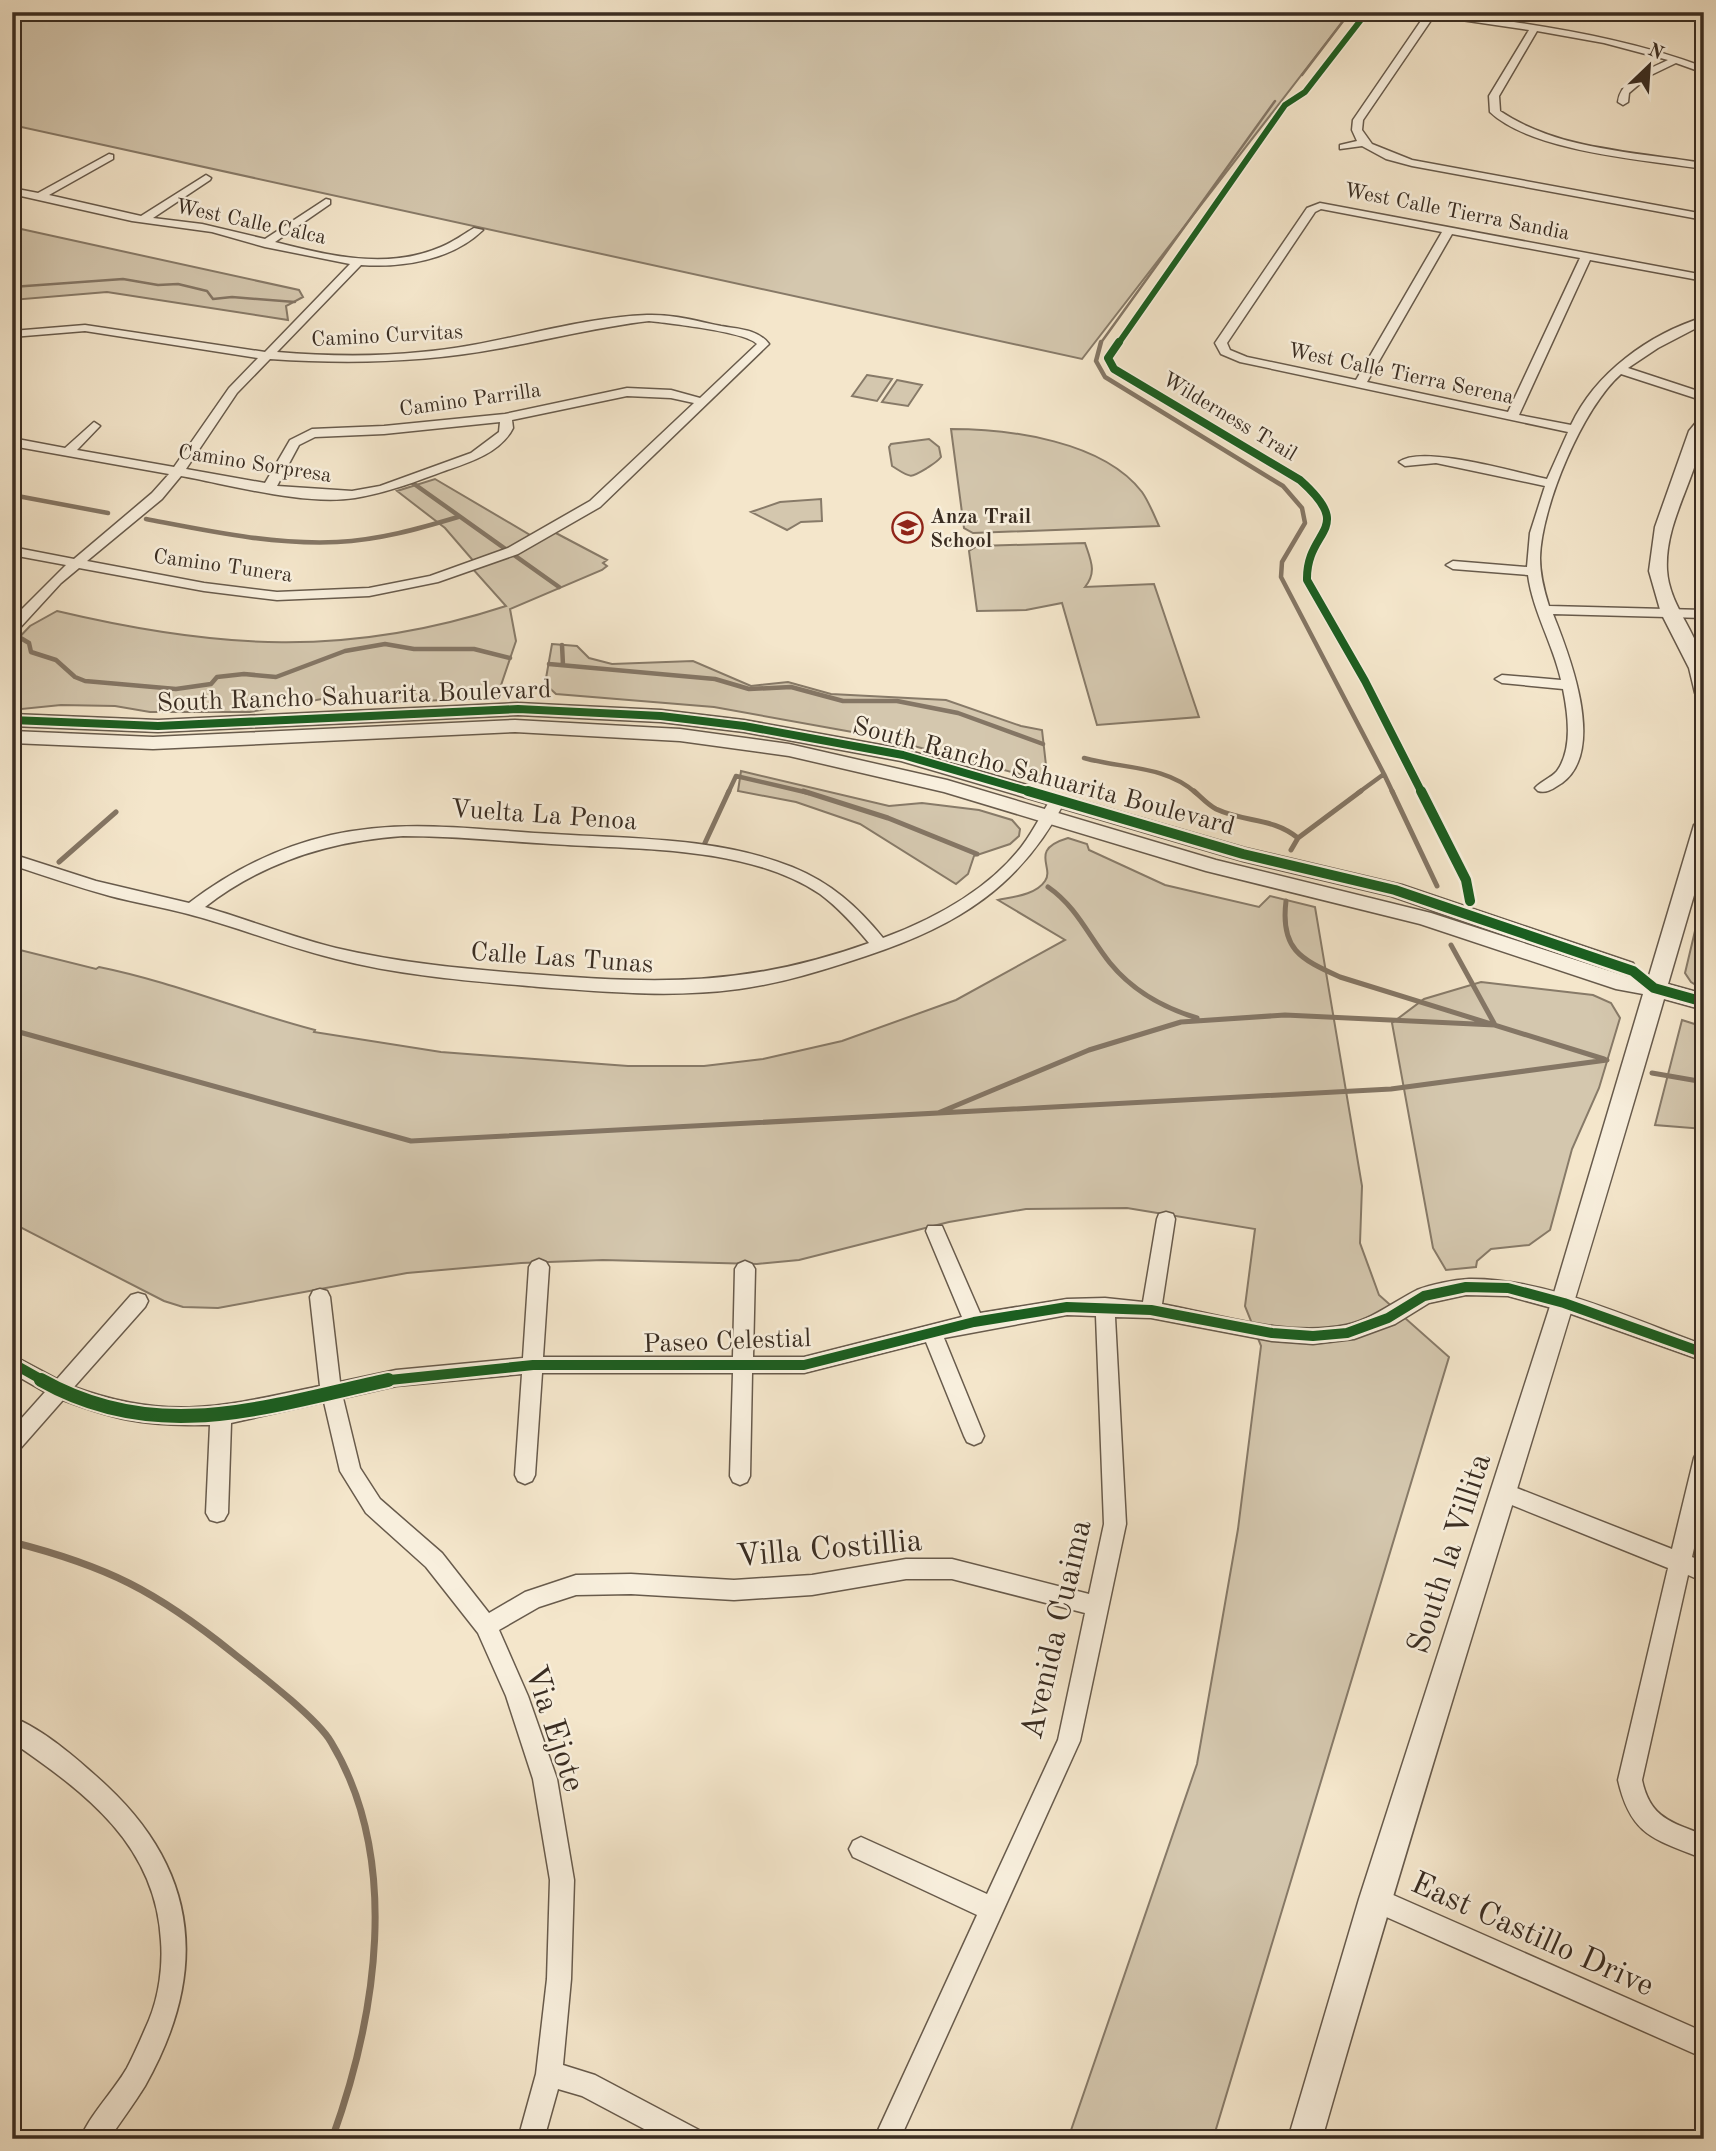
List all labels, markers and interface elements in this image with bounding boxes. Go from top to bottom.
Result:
north arrow [1614,32,1684,102]
text: N [1645,41,1666,65]
street label: West Calle Tierra Sandia [1342,180,1571,245]
street label: West Calle Calca [173,196,328,249]
street label: Camino Curvitas [311,322,464,351]
street label: West Calle Tierra Serena [1286,340,1515,409]
street label: Wilderness Trail [1158,369,1300,466]
street label: Camino Parrilla [398,380,542,421]
street label: Camino Sorpresa [177,442,333,487]
place label: Anza Trail School [930,507,1031,552]
school or university icon: Anza Trail School [890,511,924,545]
street label: Camino Tunera [152,546,294,587]
street label: South Rancho Sahuarita Boulevard [156,677,552,717]
street label: South Rancho Sahuarita Boulevard [849,713,1238,841]
street label: Vuelta La Penoa [450,797,638,835]
street label: Calle Las Tunas [470,940,654,978]
street label: Paseo Celestial [642,1326,812,1358]
street label: South la Villita [1403,1450,1498,1658]
street label: Avenida Cuaima [1017,1517,1099,1742]
street label: Villa Costillia [735,1526,924,1574]
street label: Via Ejote [518,1662,589,1796]
street label: East Castillo Drive [1406,1868,1658,2004]

